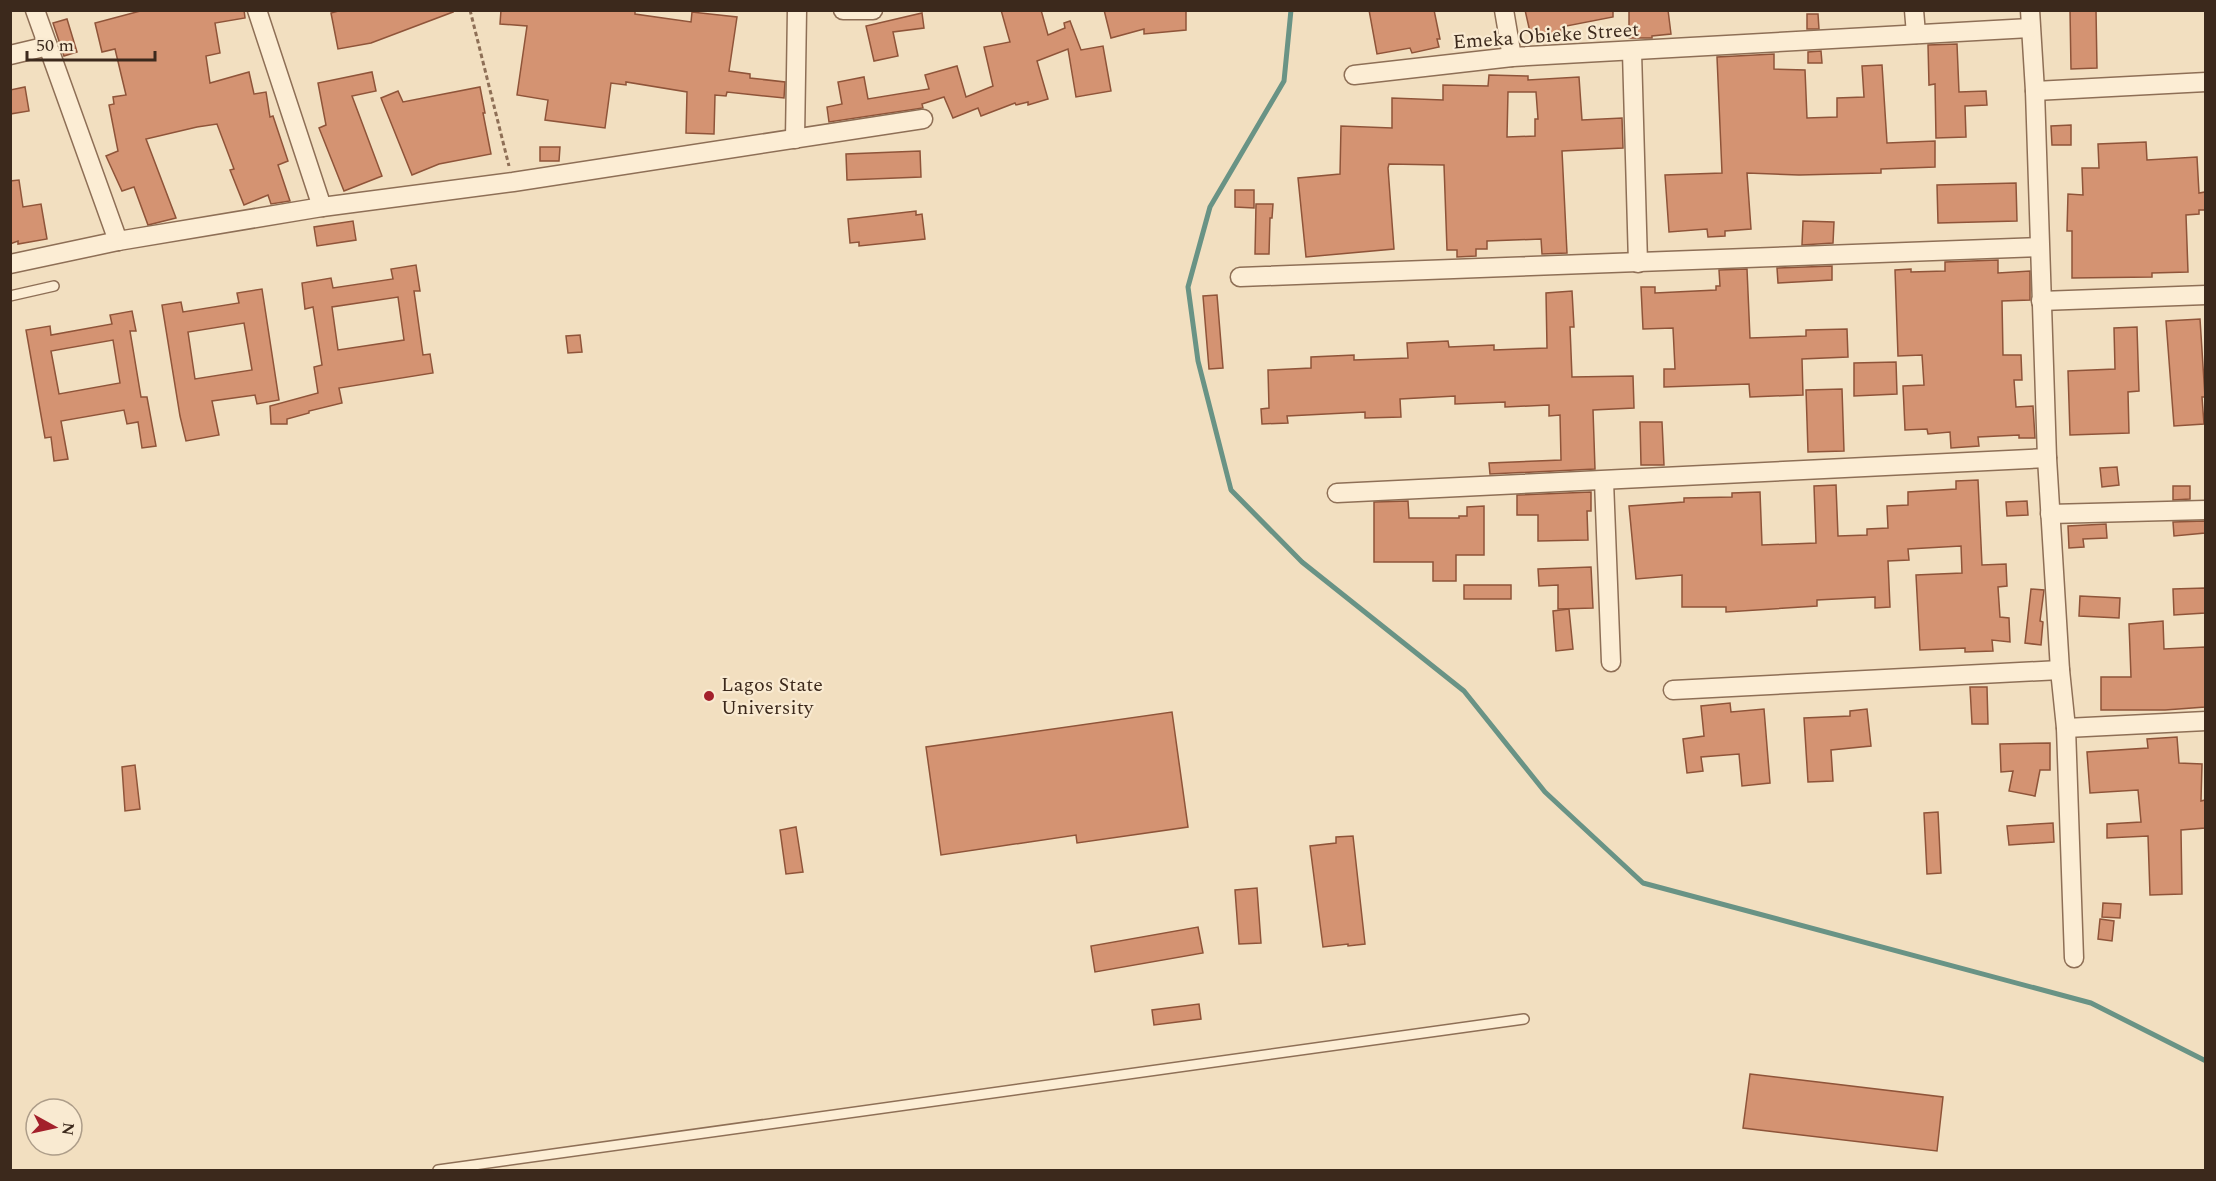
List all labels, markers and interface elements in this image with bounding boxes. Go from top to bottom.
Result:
street label: Emeka Obieke Street [1452,15,1640,57]
scale bar [27,24,154,62]
text: 50 m [36,32,74,59]
place label: Lagos State University [721,670,823,723]
marker: Lagos State University [702,689,716,703]
north arrow [24,1097,84,1157]
text: N [55,1121,81,1137]

